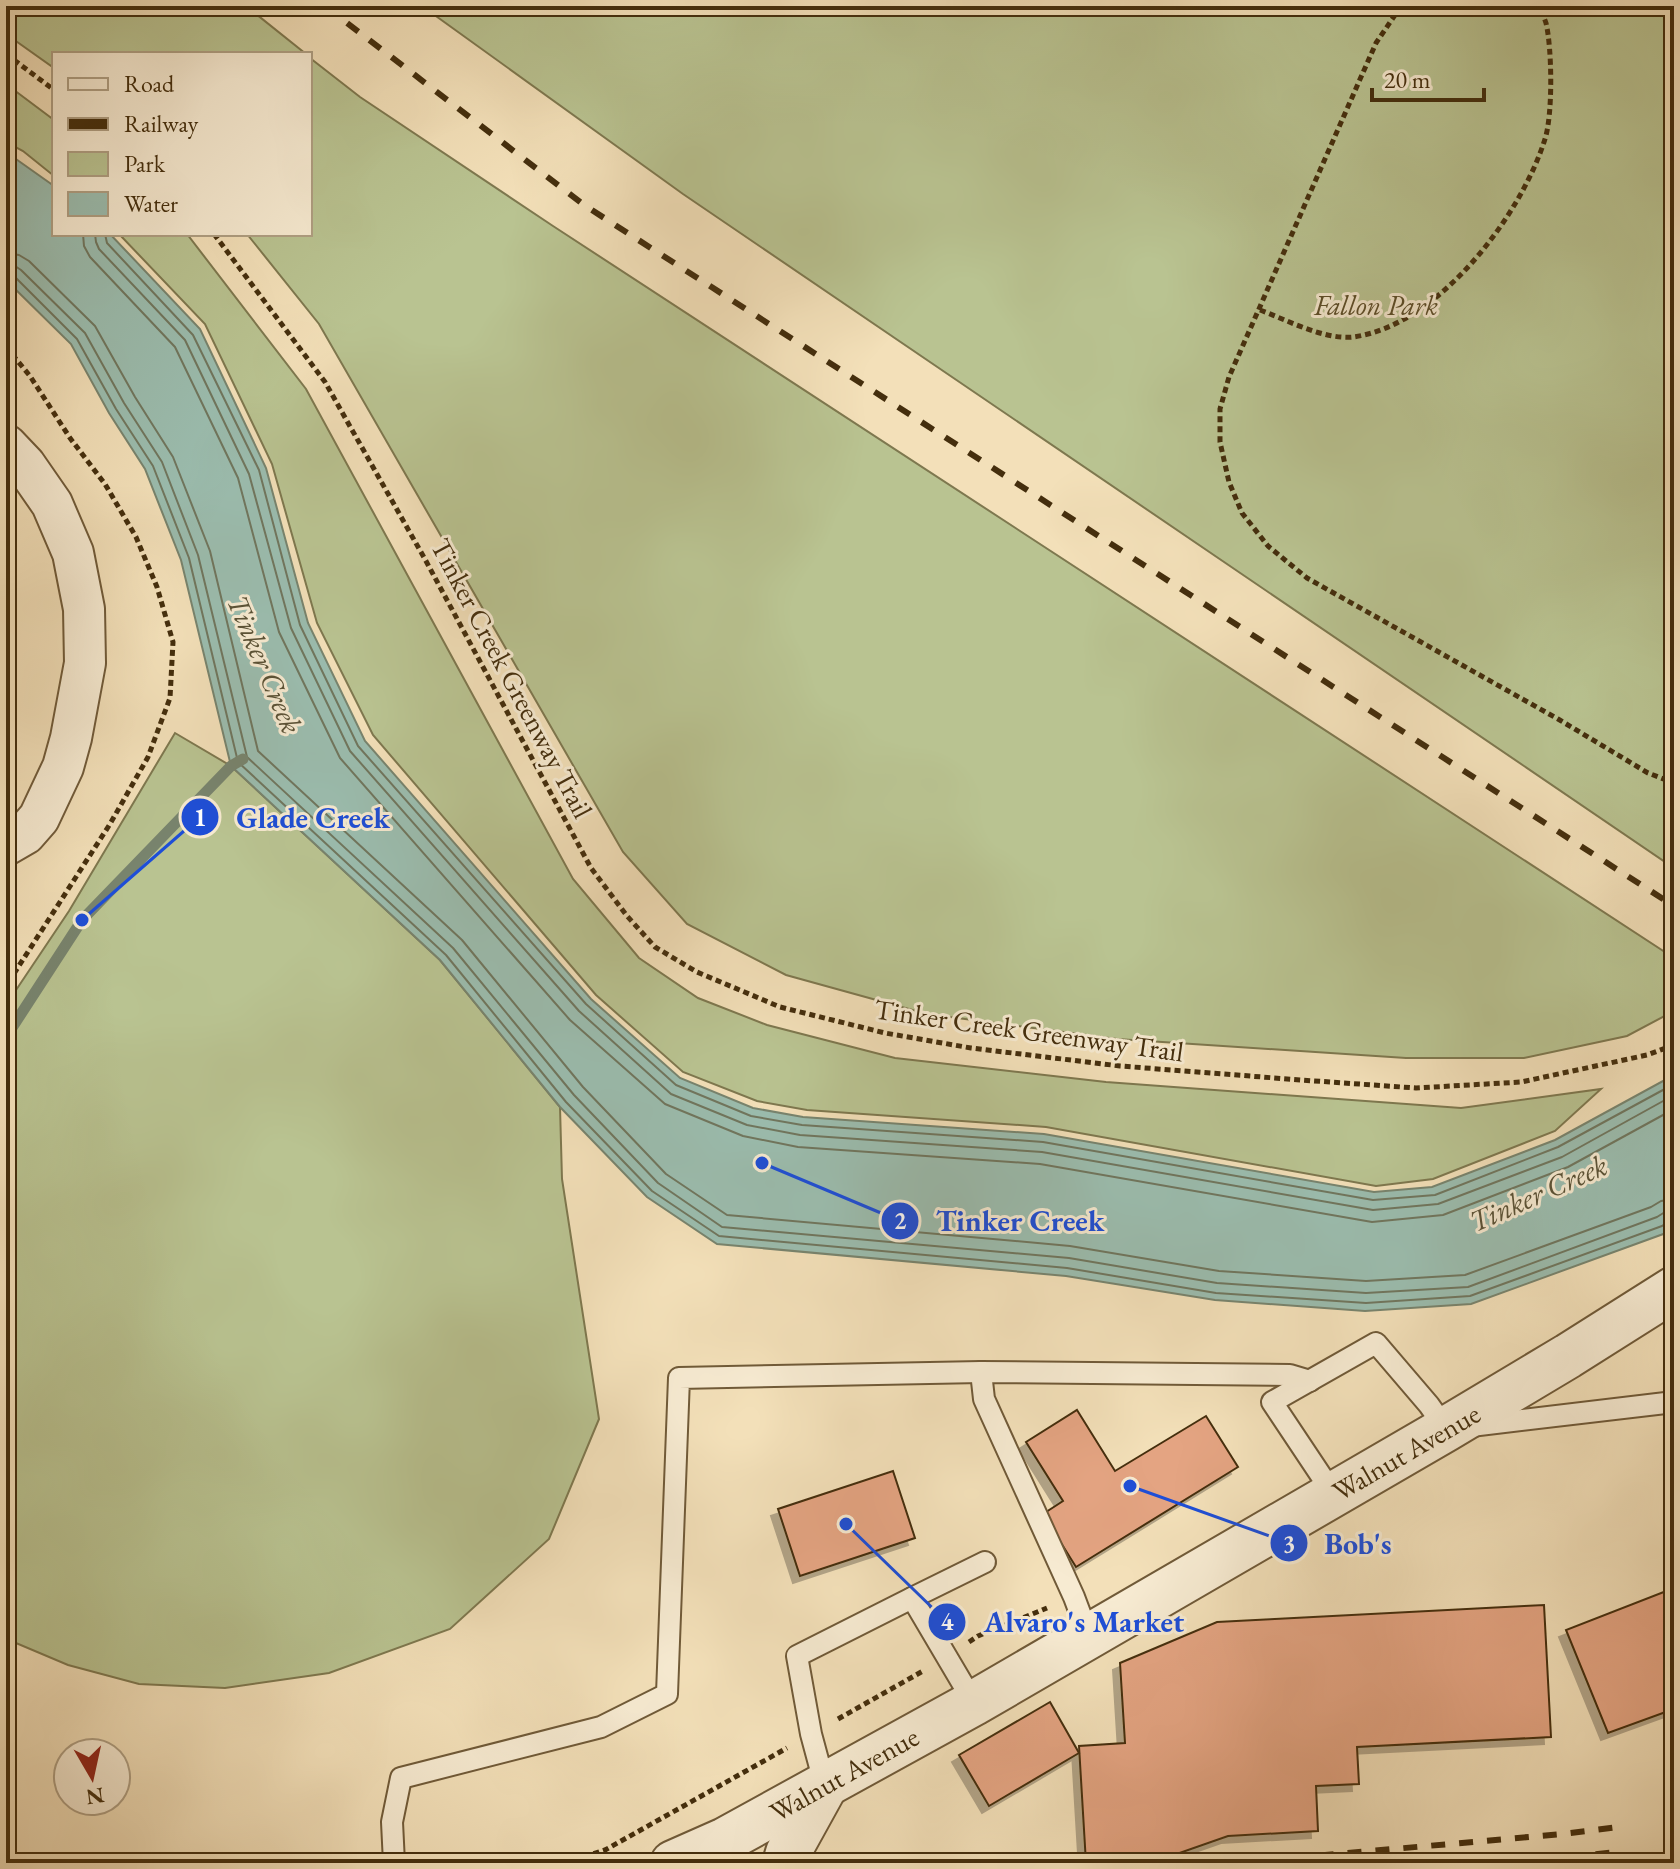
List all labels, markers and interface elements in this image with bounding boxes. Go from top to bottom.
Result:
legend [52,52,312,236]
scale bar [1372,52,1484,102]
text: 20 m [1384,64,1431,95]
text: Road [124,68,175,99]
text: Railway [124,108,199,139]
text: Park [124,148,166,179]
text: Water [124,188,178,219]
park label: Fallon Park [1313,287,1438,323]
street label: Tinker Creek Greenway Trail [423,532,601,824]
water label: Tinker Creek [218,589,312,740]
callout: Glade Creek [180,790,406,844]
text: Glade Creek [236,798,390,837]
text: 1 [194,802,206,833]
street label: Tinker Creek Greenway Trail [872,990,1186,1070]
water label: Tinker Creek [1463,1145,1613,1241]
callout: Tinker Creek [880,1194,1120,1248]
text: Tinker Creek [936,1201,1105,1240]
text: 2 [894,1205,907,1236]
street label: Walnut Avenue [1326,1395,1487,1509]
callout: Bob's [1269,1516,1408,1570]
text: Bob's [1324,1524,1392,1563]
text: 3 [1283,1528,1295,1559]
callout: Alvaro's Market [927,1595,1200,1649]
text: Alvaro's Market [983,1602,1185,1641]
text: 4 [941,1606,954,1637]
street label: Walnut Avenue [763,1718,925,1830]
north arrow [52,1737,132,1817]
text: N [84,1781,106,1812]

